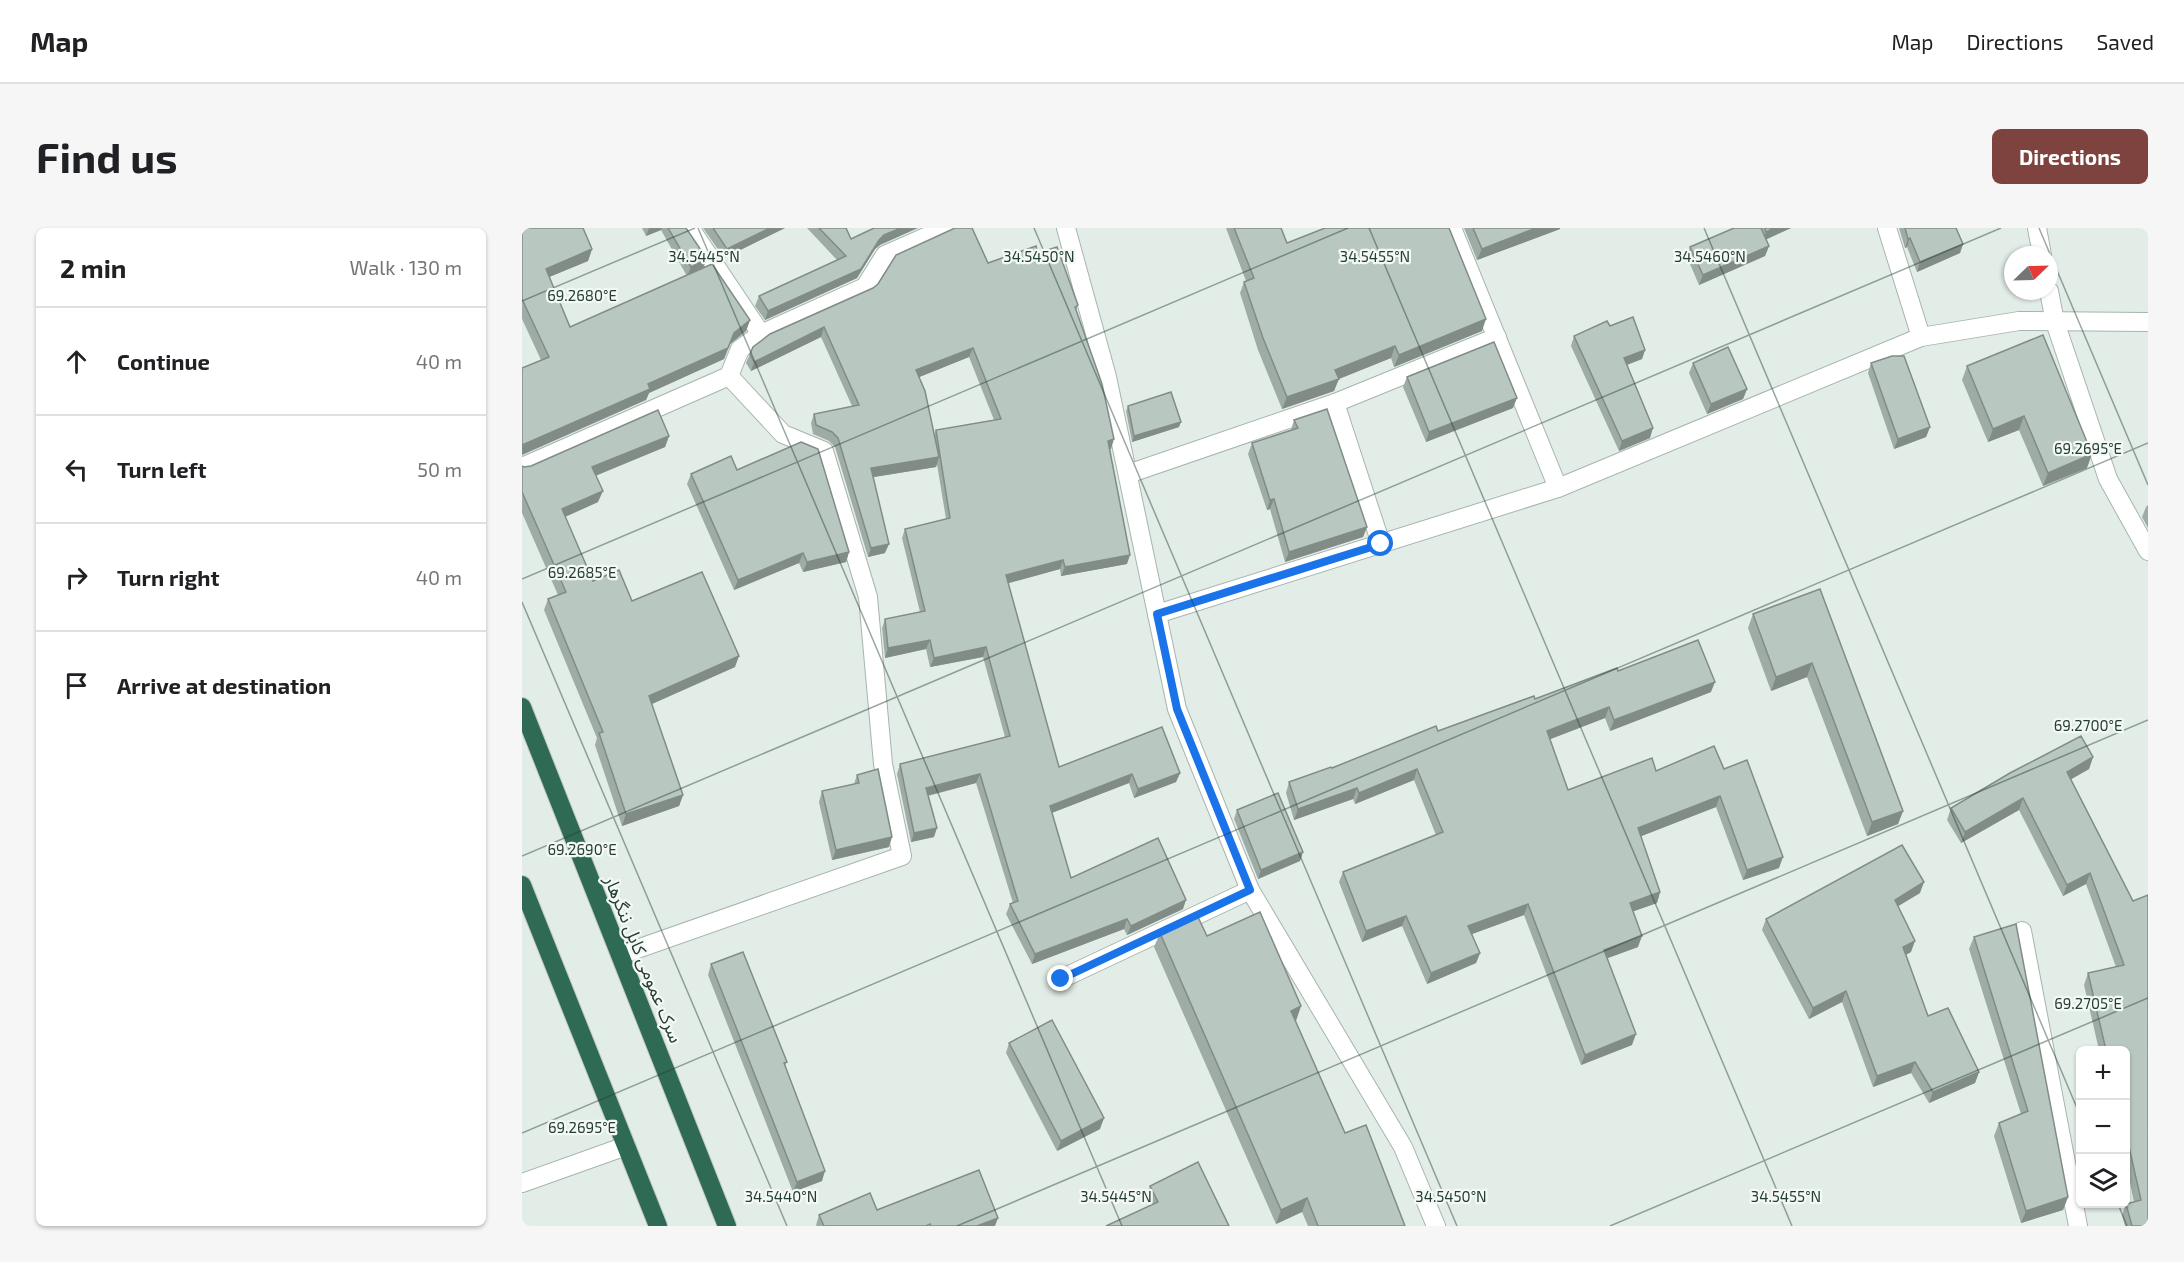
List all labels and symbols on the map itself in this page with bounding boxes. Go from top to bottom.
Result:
north arrow [2004,246,2058,300]
text: 34.5445°N [668,247,740,265]
text: 34.5450°N [1003,247,1075,265]
text: 34.5455°N [1340,247,1410,265]
text: 34.5460°N [1674,247,1746,265]
text: 69.2680°E [547,286,617,304]
text: 69.2695°E [2054,439,2122,457]
route start [1367,530,1393,556]
text: 69.2685°E [548,563,616,581]
text: 69.2700°E [2054,716,2122,734]
text: 69.2690°E [547,840,617,858]
street label: سرک عمومی کابل ننگرهار [599,871,688,1046]
route end [1047,965,1073,991]
text: 69.2705°E [2054,994,2122,1012]
text: 69.2695°E [548,1118,616,1136]
text: 34.5440°N [745,1187,817,1205]
text: 34.5445°N [1080,1187,1152,1205]
text: 34.5450°N [1415,1187,1487,1205]
text: 34.5455°N [1751,1187,1821,1205]

